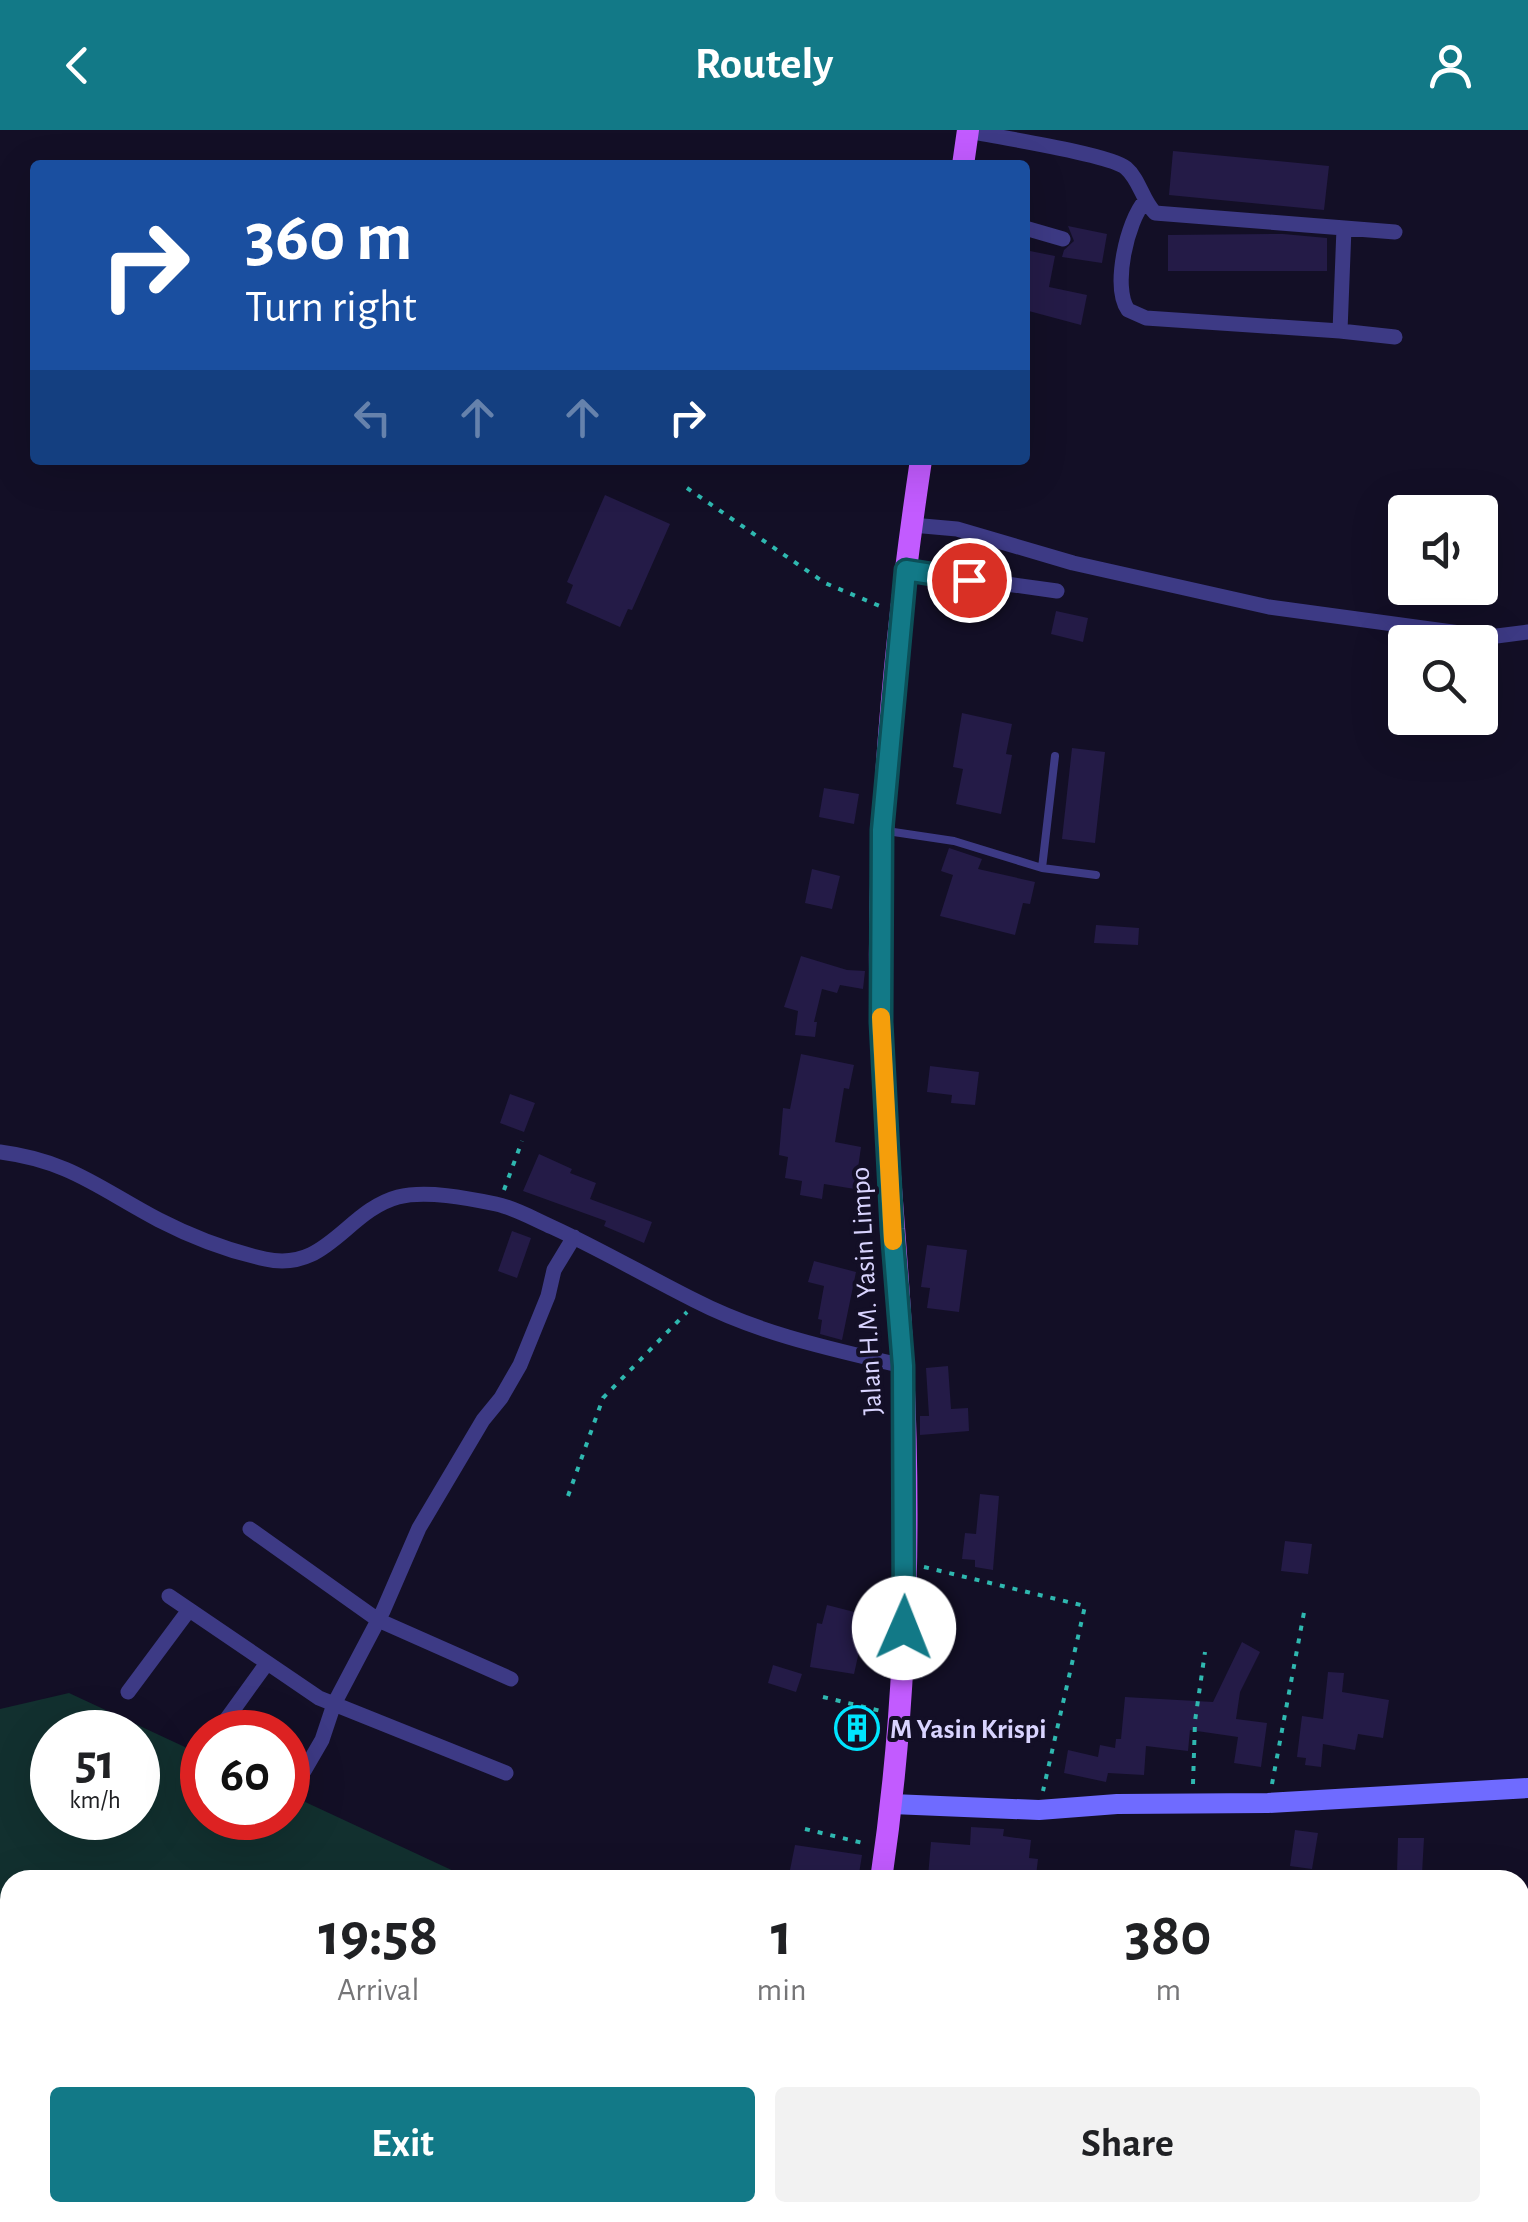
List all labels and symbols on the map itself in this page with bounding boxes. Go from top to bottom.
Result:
pin [927,538,1012,623]
street label: Jalan H.M. Yasin Limpo [847,1166,887,1416]
position arrow [852,1576,956,1680]
building icon: M Yasin Krispi [834,1705,880,1751]
speed limit sign: 60 [180,1710,310,1840]
place label: M Yasin Krispi [890,1716,1047,1744]

